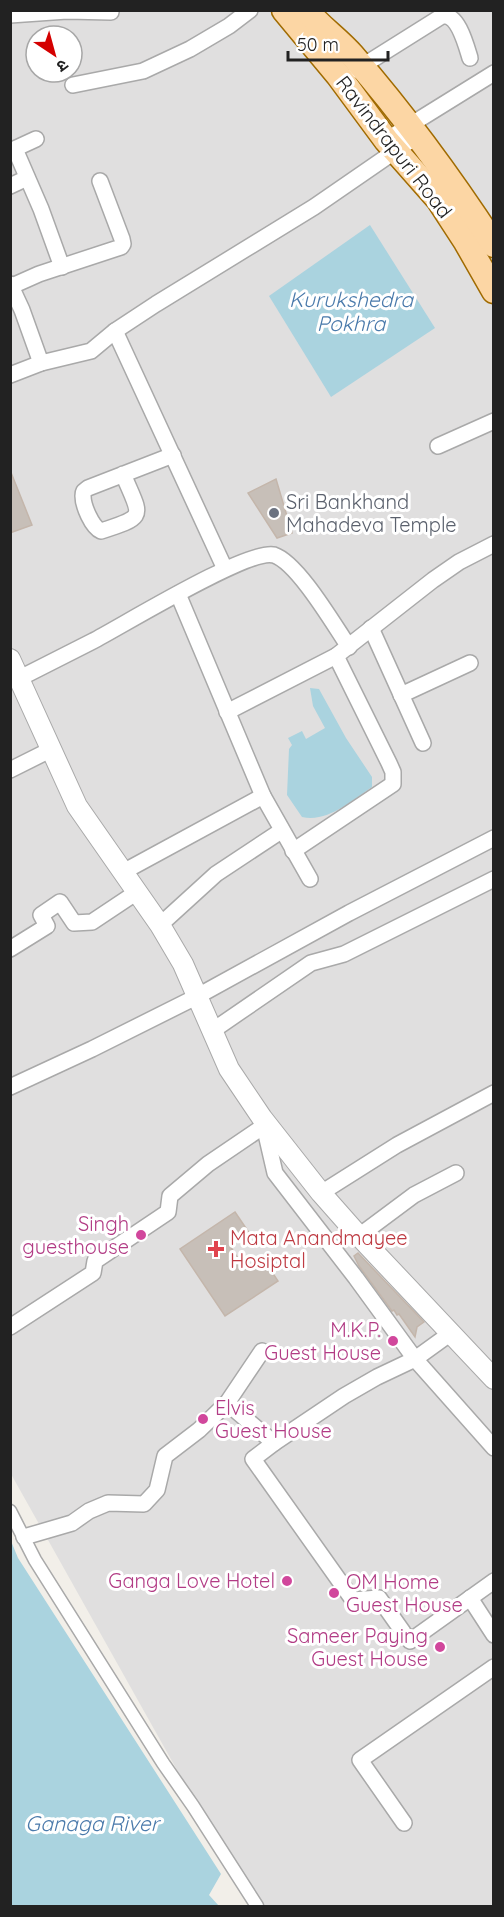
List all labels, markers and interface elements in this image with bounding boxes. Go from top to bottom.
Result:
north arrow [24,24,84,84]
scale bar [288,24,388,62]
text: 50 m [297,33,339,56]
text: उ [53,55,72,77]
street label: Ravindrapuri Road [331,70,458,223]
water label: Kurukshedra Pokhra [289,286,414,336]
place label: Sri Bankhand Mahadeva Temple [286,489,457,537]
marker: Sri Bankhand Mahadeva Temple [267,506,281,520]
place label: Singh guesthouse [22,1211,129,1259]
place label: Mata Anandmayee Hosiptal [230,1225,408,1273]
marker: Singh guesthouse [134,1228,148,1242]
marker: Mata Anandmayee Hosiptal [207,1240,225,1258]
place label: M.K.P. Guest House [264,1317,381,1365]
marker: M.K.P. Guest House [386,1334,400,1348]
place label: Elvis Guest House [215,1395,332,1443]
marker: Elvis Guest House [196,1412,210,1426]
place label: Ganga Love Hotel [108,1568,275,1593]
place label: OM Home Guest House [346,1569,463,1617]
marker: Ganga Love Hotel [280,1574,294,1588]
marker: OM Home Guest House [327,1586,341,1600]
place label: Sameer Paying Guest House [287,1623,428,1671]
marker: Sameer Paying Guest House [433,1640,447,1654]
water label: Ganaga River [25,1810,162,1836]

